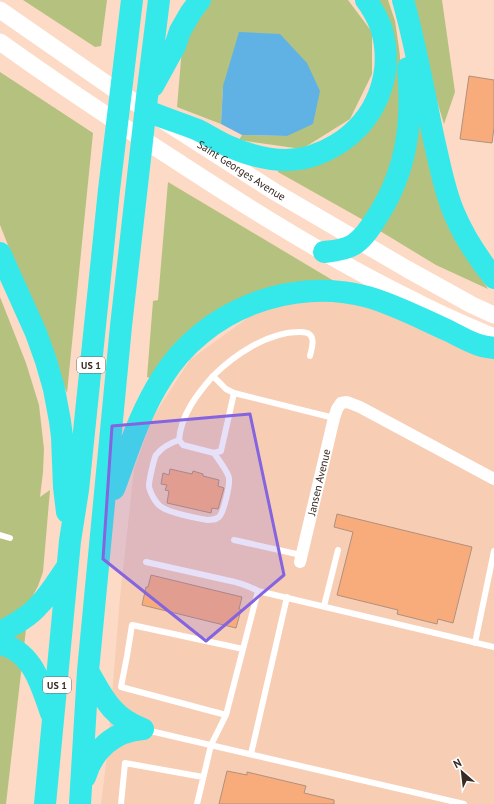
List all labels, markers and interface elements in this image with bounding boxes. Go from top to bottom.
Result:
street label: Saint Georges Avenue [195,137,289,204]
road number: US 1 [77,357,105,373]
street label: Jansen Avenue [304,447,334,518]
road number: US 1 [43,677,71,693]
north arrow [442,752,482,792]
text: N [451,755,464,771]

